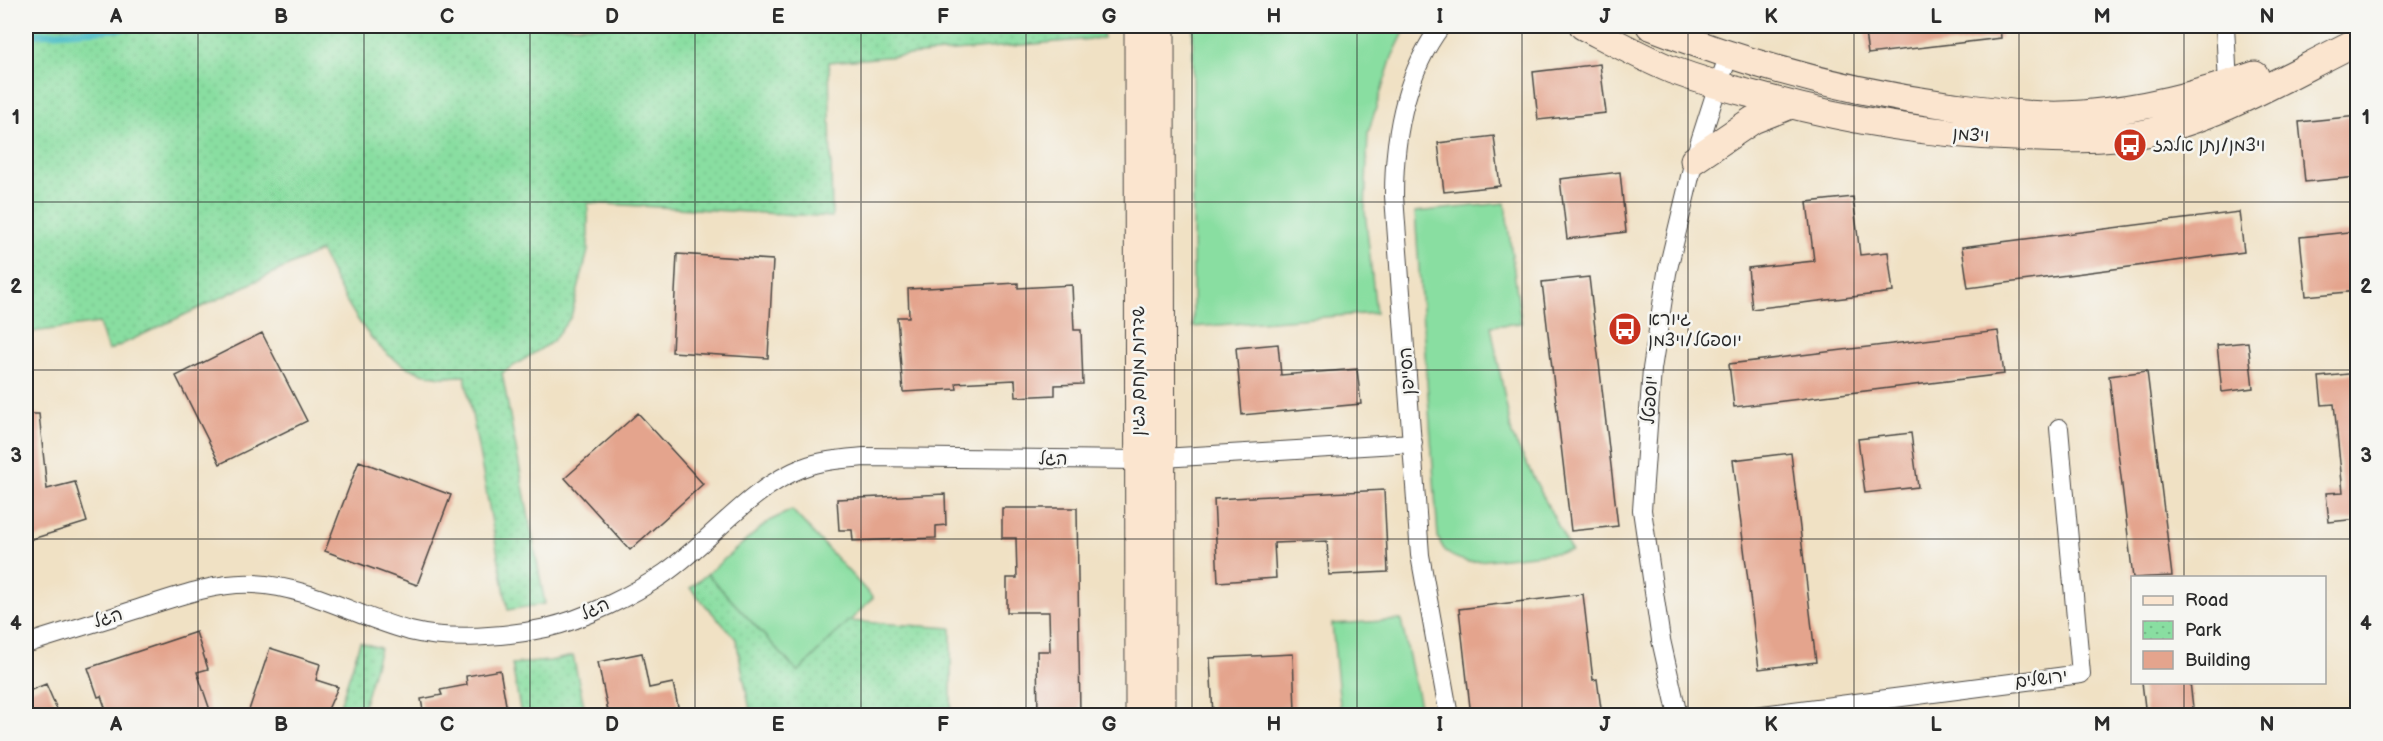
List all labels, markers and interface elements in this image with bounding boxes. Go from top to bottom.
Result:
text: A [109,5,123,29]
text: B [274,5,288,29]
text: C [440,5,454,29]
text: D [605,5,619,29]
text: E [772,5,785,29]
text: F [937,5,949,29]
text: G [1102,5,1117,29]
text: H [1267,5,1281,29]
text: I [1437,5,1443,29]
text: J [1600,5,1612,29]
text: K [1764,5,1778,29]
text: L [1930,5,1942,29]
text: M [2093,5,2111,29]
text: N [2259,5,2275,29]
text: 1 [12,106,20,130]
text: 1 [2362,106,2370,130]
street label: ויצמן [1952,123,1990,147]
bus stop icon: ויצמן/נתן אלבז [2112,127,2148,163]
place label: ויצמן/נתן אלבז [2153,135,2266,156]
text: 2 [10,275,22,299]
text: 2 [2360,275,2372,299]
street label: שדרות מנחם בגין [1128,306,1149,436]
place label: גיורא יוספטל/ויצמן [1648,309,1742,351]
bus stop icon: גיורא יוספטל/ויצמן [1607,311,1643,347]
street label: הסייפן [1395,346,1419,396]
street label: יוספטל [1638,375,1662,425]
text: 3 [10,444,22,468]
text: 3 [2360,444,2372,468]
street label: הגל [1038,448,1068,470]
legend [2131,576,2326,684]
text: Road [2185,590,2229,611]
street label: הגל [577,593,613,625]
street label: הגל [91,604,125,632]
text: 4 [10,612,22,636]
text: 4 [2360,612,2372,636]
text: Park [2185,620,2221,641]
text: Building [2185,650,2251,671]
street label: ירושלים [2013,665,2069,693]
text: A [109,713,123,737]
text: B [274,713,288,737]
text: C [440,713,454,737]
text: D [605,713,619,737]
text: E [772,713,785,737]
text: F [937,713,949,737]
text: G [1102,713,1117,737]
text: H [1267,713,1281,737]
text: I [1437,713,1443,737]
text: J [1600,713,1612,737]
text: K [1764,713,1778,737]
text: L [1930,713,1942,737]
text: M [2093,713,2111,737]
text: N [2259,713,2275,737]

